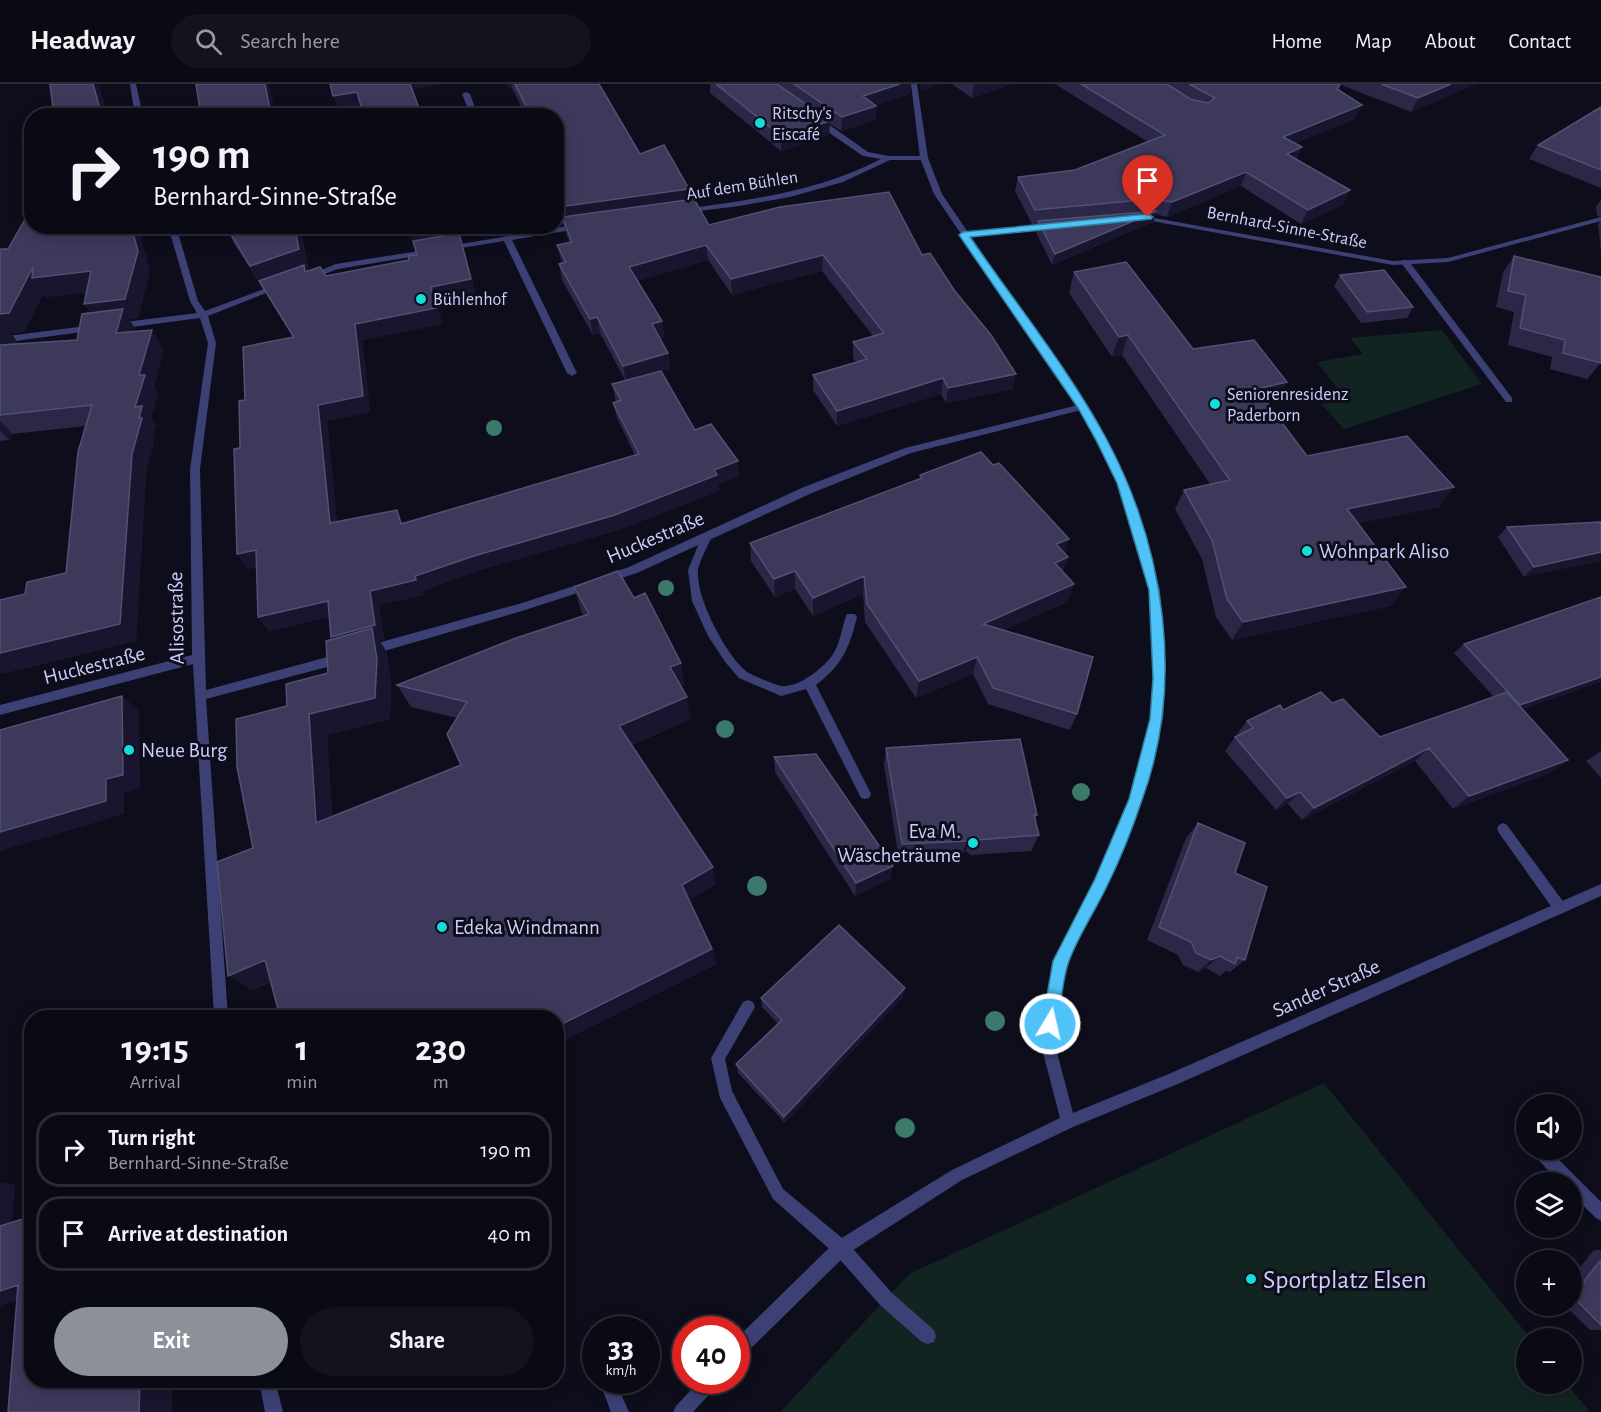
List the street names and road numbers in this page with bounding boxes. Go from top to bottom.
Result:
street label: Auf dem Bühlen [685,168,799,204]
street label: Bernhard-Sinne-Straße [1205,204,1368,252]
street label: Huckestraße [603,507,707,567]
street label: Alisostraße [165,572,188,664]
street label: Huckestraße [41,643,147,688]
street label: Sander Straße [1269,956,1383,1021]

